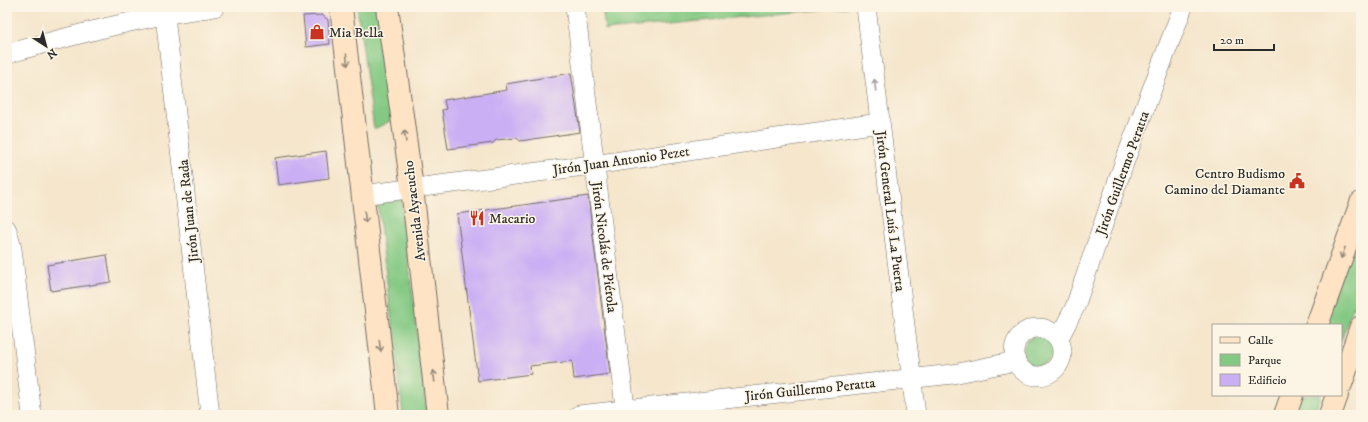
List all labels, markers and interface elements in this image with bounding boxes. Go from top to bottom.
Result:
shop icon: Mia Bella [308,23,326,41]
place label: Mia Bella [329,24,383,42]
north arrow [26,26,66,66]
scale bar [1214,26,1274,52]
text: 20 m [1220,33,1244,48]
text: N [44,45,59,62]
one-way arrow [343,53,351,66]
one-way arrow [871,79,879,92]
street label: Jirón Guillermo Peratta [1091,109,1154,240]
street label: Jirón General Luís La Puerta [871,128,909,293]
one-way arrow [401,130,409,143]
street label: Jirón Juan Antonio Pezet [550,142,691,180]
street label: Jirón Juan de Rada [175,158,204,265]
street label: Avenida Ayacucho [400,159,430,262]
place label: Centro Budismo Camino del Diamante [1165,165,1285,199]
public building icon: Centro Budismo Camino del Diamante [1288,172,1306,190]
street label: Jirón Nicolás de Piérola [587,179,621,314]
restaurant icon: Macario [468,209,486,227]
one-way arrow [361,210,369,223]
place label: Macario [489,210,536,228]
one-way arrow [1339,246,1346,259]
legend [1212,324,1342,396]
text: Calle [1248,333,1273,348]
one-way arrow [376,339,384,352]
text: Parque [1248,353,1281,368]
one-way arrow [430,370,437,383]
text: Edificio [1248,373,1287,388]
street label: Jirón Guillermo Peratta [742,374,876,406]

